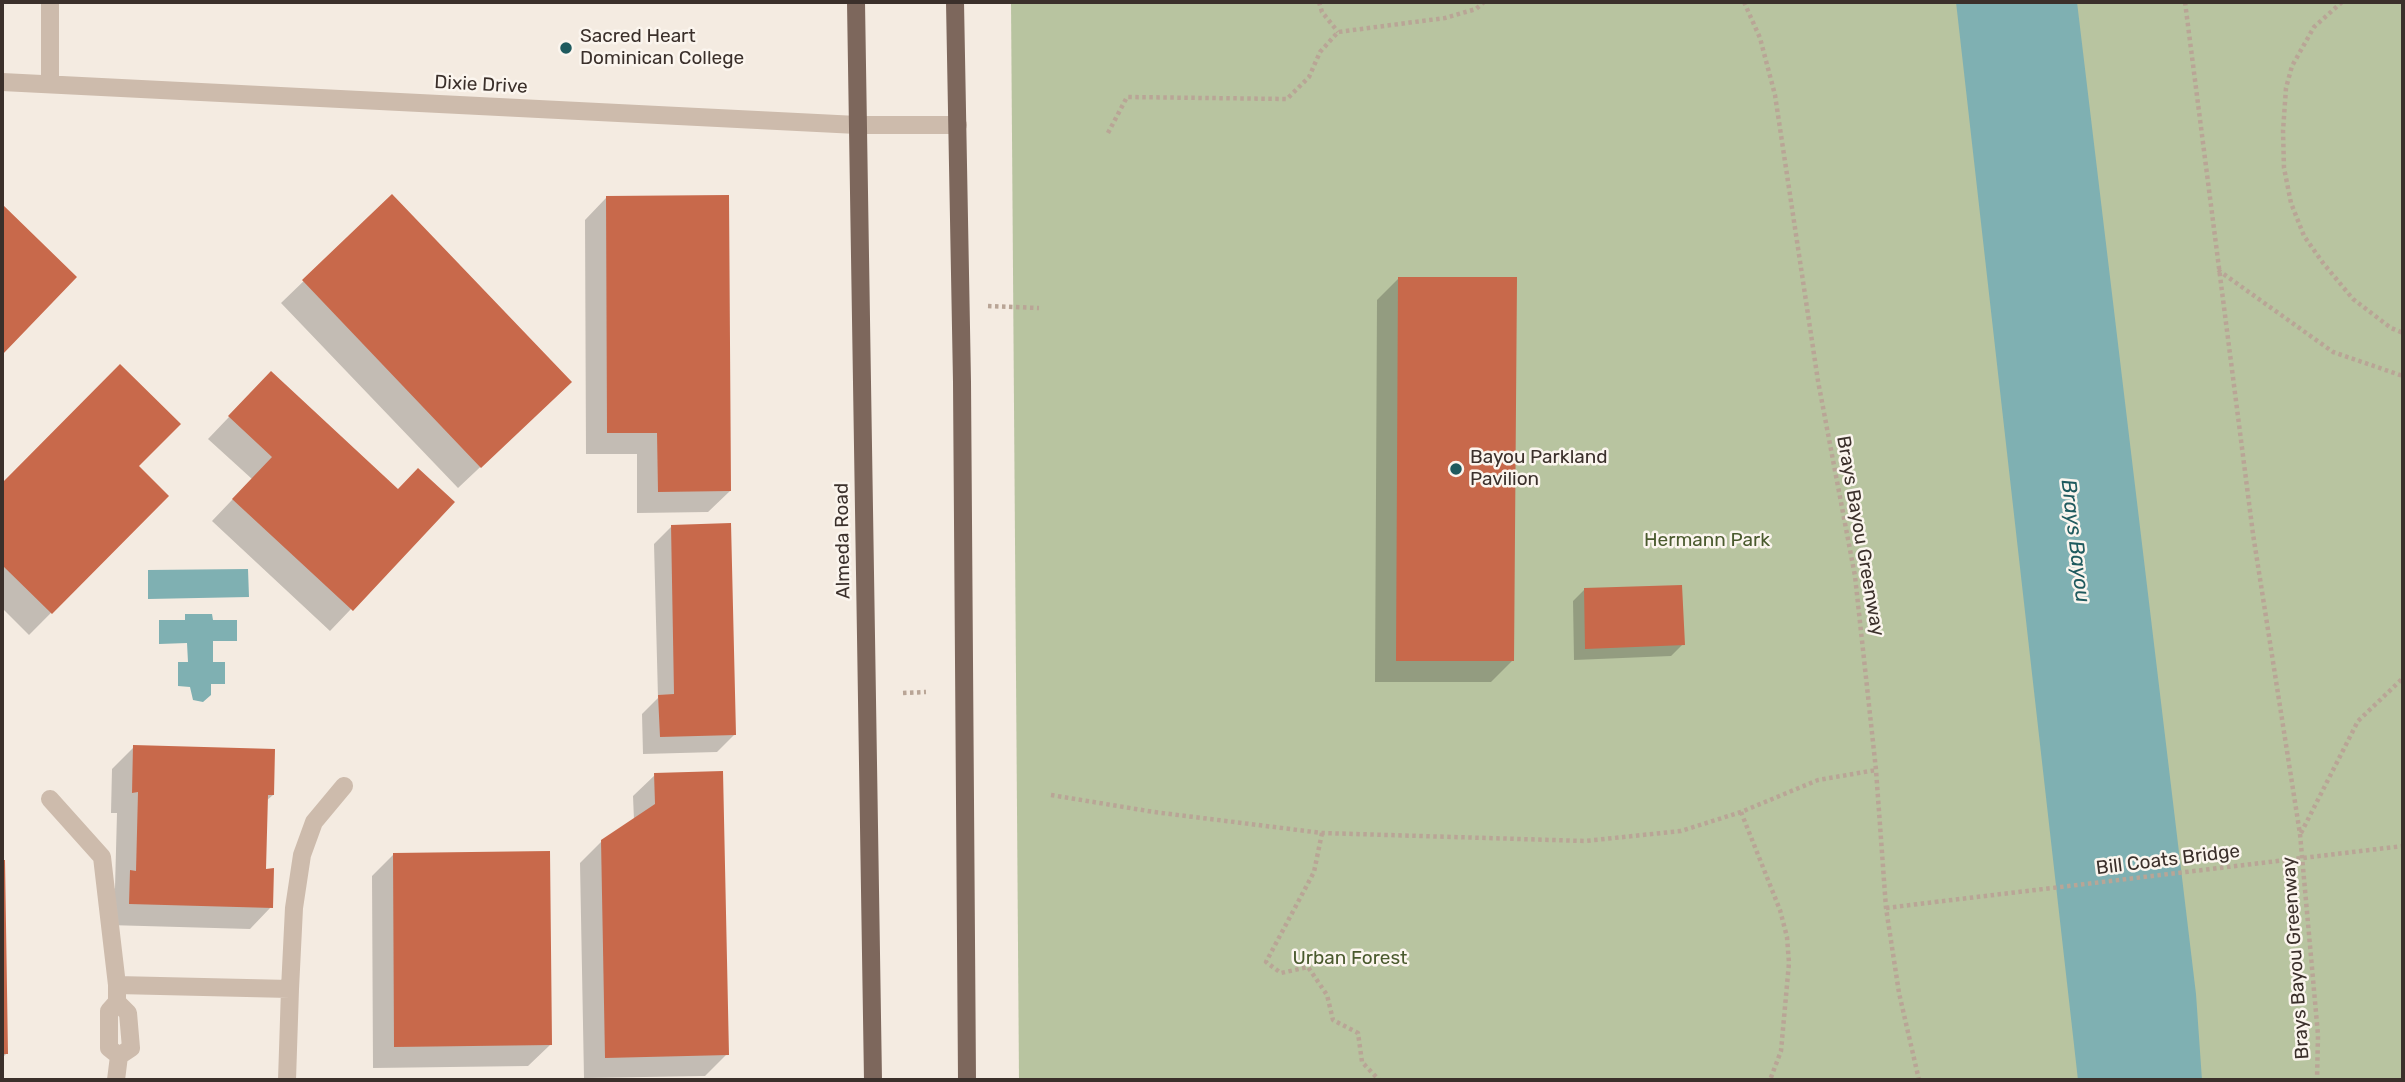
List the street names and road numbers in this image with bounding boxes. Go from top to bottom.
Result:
street label: Dixie Drive [434,71,528,99]
street label: Brays Bayou Greenway [1831,434,1889,638]
street label: Almeda Road [831,483,855,599]
street label: Bill Coats Bridge [2095,840,2241,880]
street label: Brays Bayou Greenway [2278,856,2314,1060]

